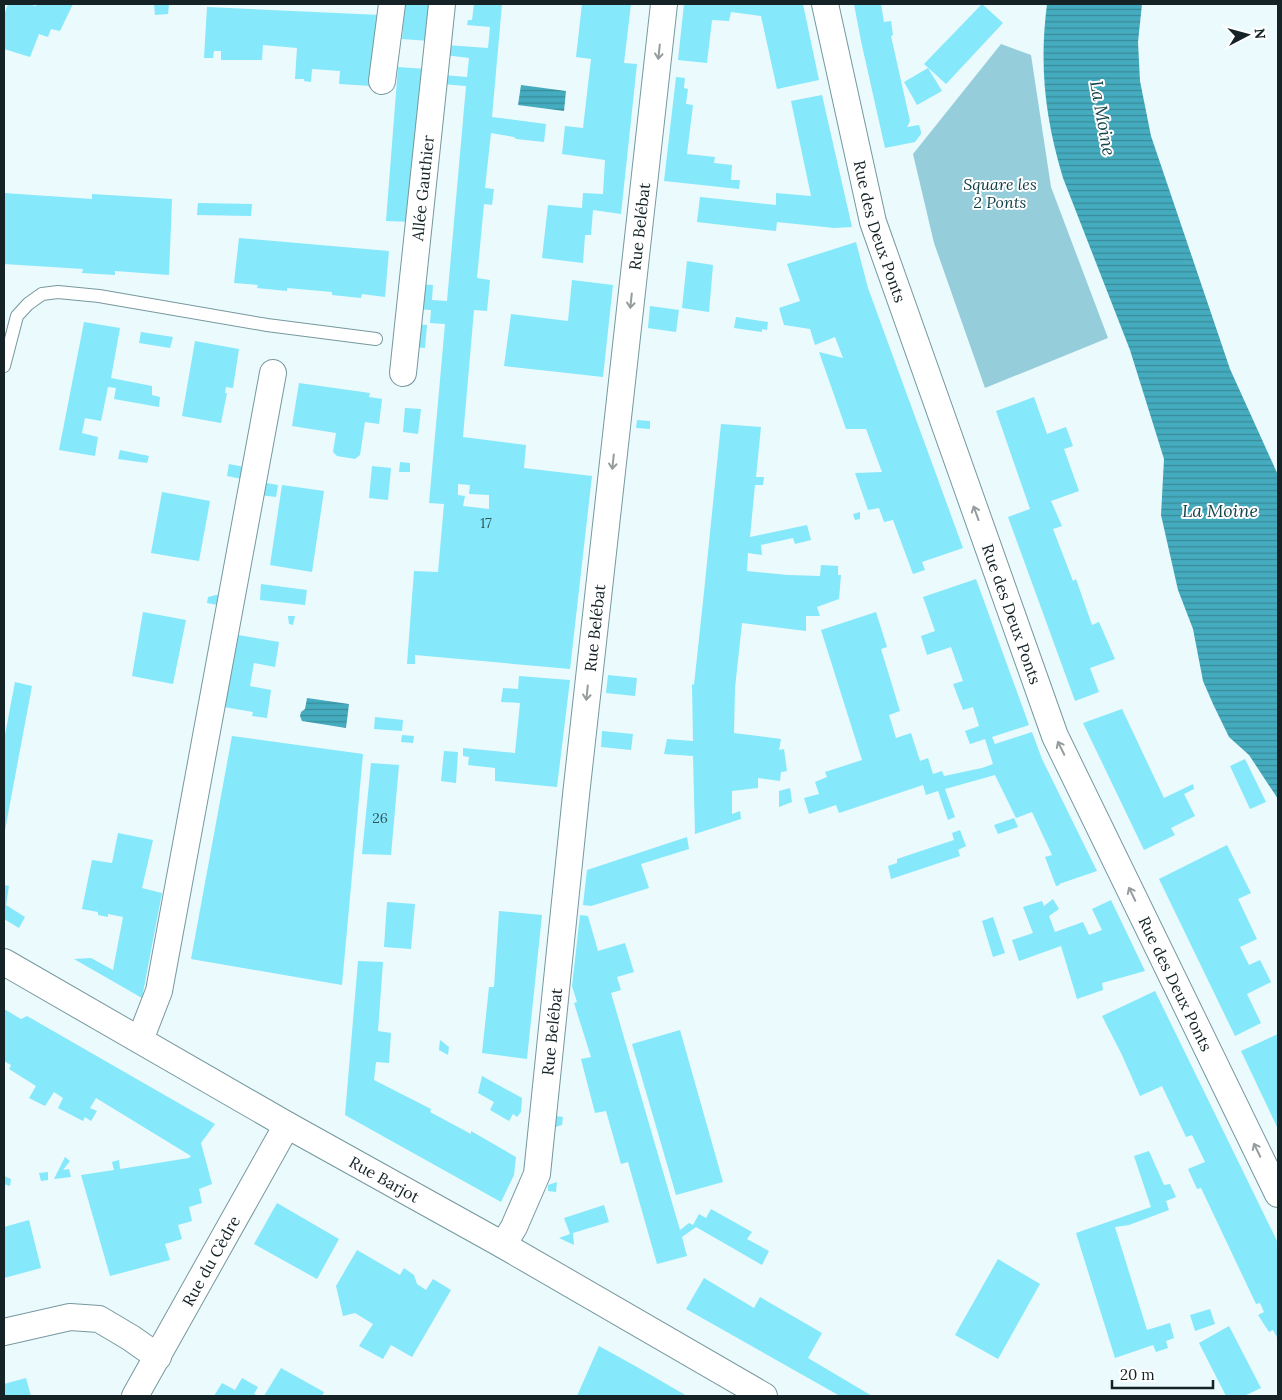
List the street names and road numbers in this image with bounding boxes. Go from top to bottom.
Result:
street label: Allée Gauthier [407,134,438,243]
street label: Rue des Deux Ponts [850,158,911,305]
street label: Rue Belébat [624,181,654,271]
street label: Rue des Deux Ponts [978,541,1046,687]
street label: Rue Belébat [580,582,609,673]
street label: Rue des Deux Ponts [1134,913,1217,1054]
street label: Rue Belébat [537,986,566,1076]
street label: Rue Barjot [346,1152,424,1207]
street label: Rue du Cèdre [177,1212,244,1310]

